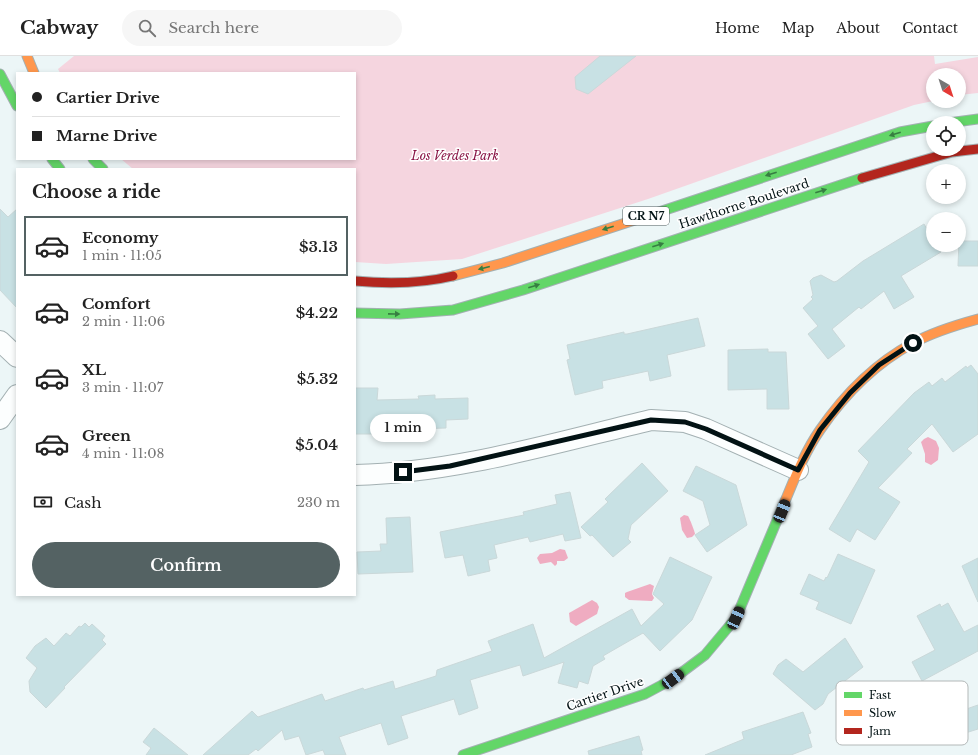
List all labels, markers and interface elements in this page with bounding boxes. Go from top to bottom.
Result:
search box [122,10,402,46]
text: Cabway [20,16,98,39]
icon: search [136,17,158,39]
text: Search here [168,18,259,37]
text: Home [715,19,760,37]
text: Map [782,19,814,37]
text: About [836,19,880,37]
text: Contact [902,19,958,37]
north arrow [926,68,966,108]
map controls [926,68,966,252]
text: Cartier Drive [56,88,160,107]
button: locate [926,116,966,156]
text: Marne Drive [56,126,157,145]
one-way arrow [889,131,901,137]
park label: Los Verdes Park [410,148,499,163]
button: + [926,164,966,204]
one-way arrow [765,172,777,178]
street label: Hawthorne Boulevard [677,175,811,232]
text: Choose a ride [32,181,161,203]
one-way arrow [815,188,827,194]
road number: CR N7 [623,207,669,225]
button: − [926,212,966,252]
one-way arrow [602,225,614,231]
icon: car [34,228,70,264]
text: Economy [82,228,159,247]
text: $3.13 [299,237,338,256]
one-way arrow [652,242,664,248]
text: 1 min · 11:05 [82,247,162,264]
one-way arrow [478,265,490,271]
one-way arrow [529,283,541,289]
icon: car [34,294,70,330]
text: Comfort [82,294,150,313]
text: $4.22 [296,303,338,322]
one-way arrow [388,311,401,317]
text: 2 min · 11:06 [82,313,165,330]
route start [904,334,922,352]
icon: car [34,360,70,396]
text: XL [82,360,106,379]
text: $5.32 [297,369,338,388]
text: 3 min · 11:07 [82,379,163,396]
callout: 1 min [370,414,436,442]
text: 1 min [384,419,422,436]
icon: car [34,426,70,462]
text: Green [82,426,131,445]
text: $5.04 [295,435,338,454]
text: 4 min · 11:08 [82,445,164,462]
route end [394,463,412,481]
icon: cash [32,491,54,513]
text: Cash [64,493,101,512]
text: 230 m [297,494,340,511]
car [772,498,792,524]
button: Confirm [32,542,340,588]
car [726,605,746,631]
car [660,667,686,691]
street label: Cartier Drive [564,673,646,714]
legend [836,681,968,745]
text: Fast [869,688,892,702]
text: Slow [869,706,897,720]
text: Jam [867,724,891,738]

